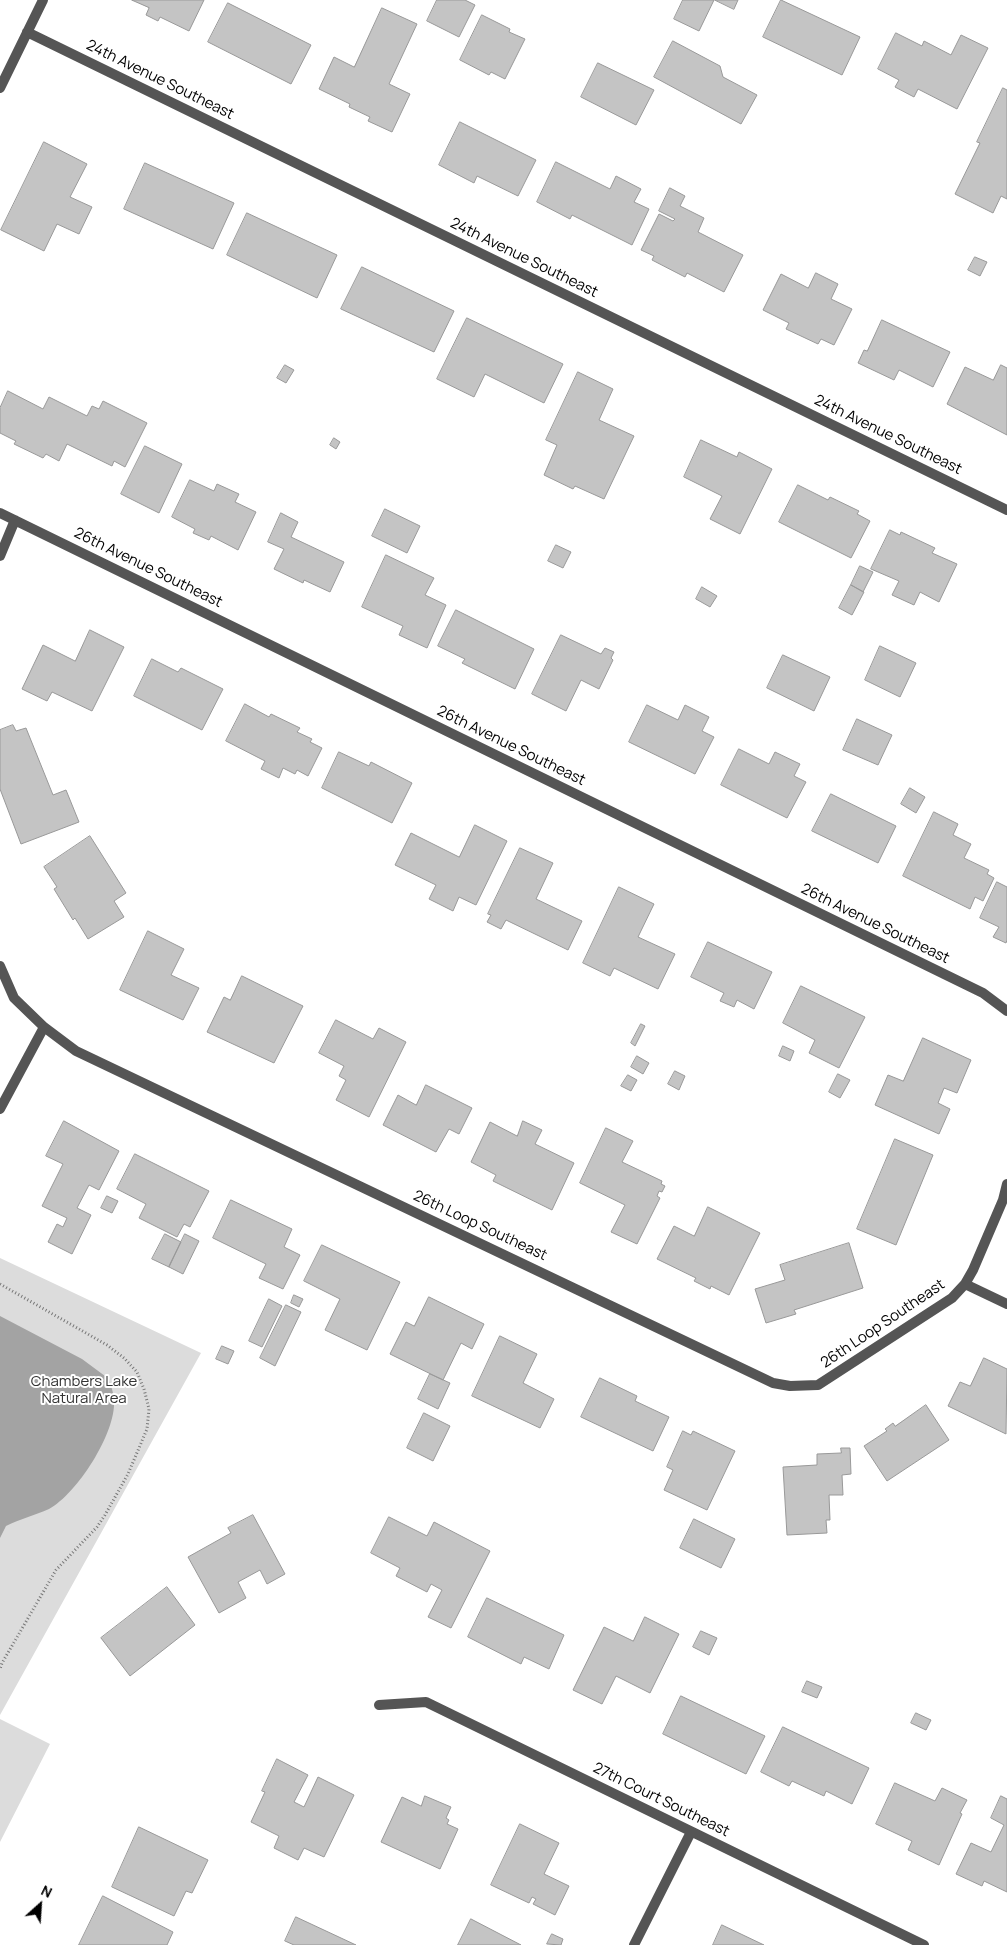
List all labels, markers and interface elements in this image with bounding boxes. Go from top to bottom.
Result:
street label: 24th Avenue Southeast [83,36,237,124]
street label: 24th Avenue Southeast [447,214,601,302]
street label: 24th Avenue Southeast [811,391,965,479]
street label: 26th Avenue Southeast [71,524,225,612]
street label: 26th Avenue Southeast [434,702,588,790]
street label: 26th Avenue Southeast [798,880,952,968]
street label: 26th Loop Southeast [410,1187,550,1265]
street label: 26th Loop Southeast [818,1276,948,1372]
park label: Chambers Lake Natural Area [31,1373,137,1408]
street label: 27th Court Southeast [590,1759,732,1841]
north arrow [15,1880,65,1930]
text: N [38,1880,55,1902]

